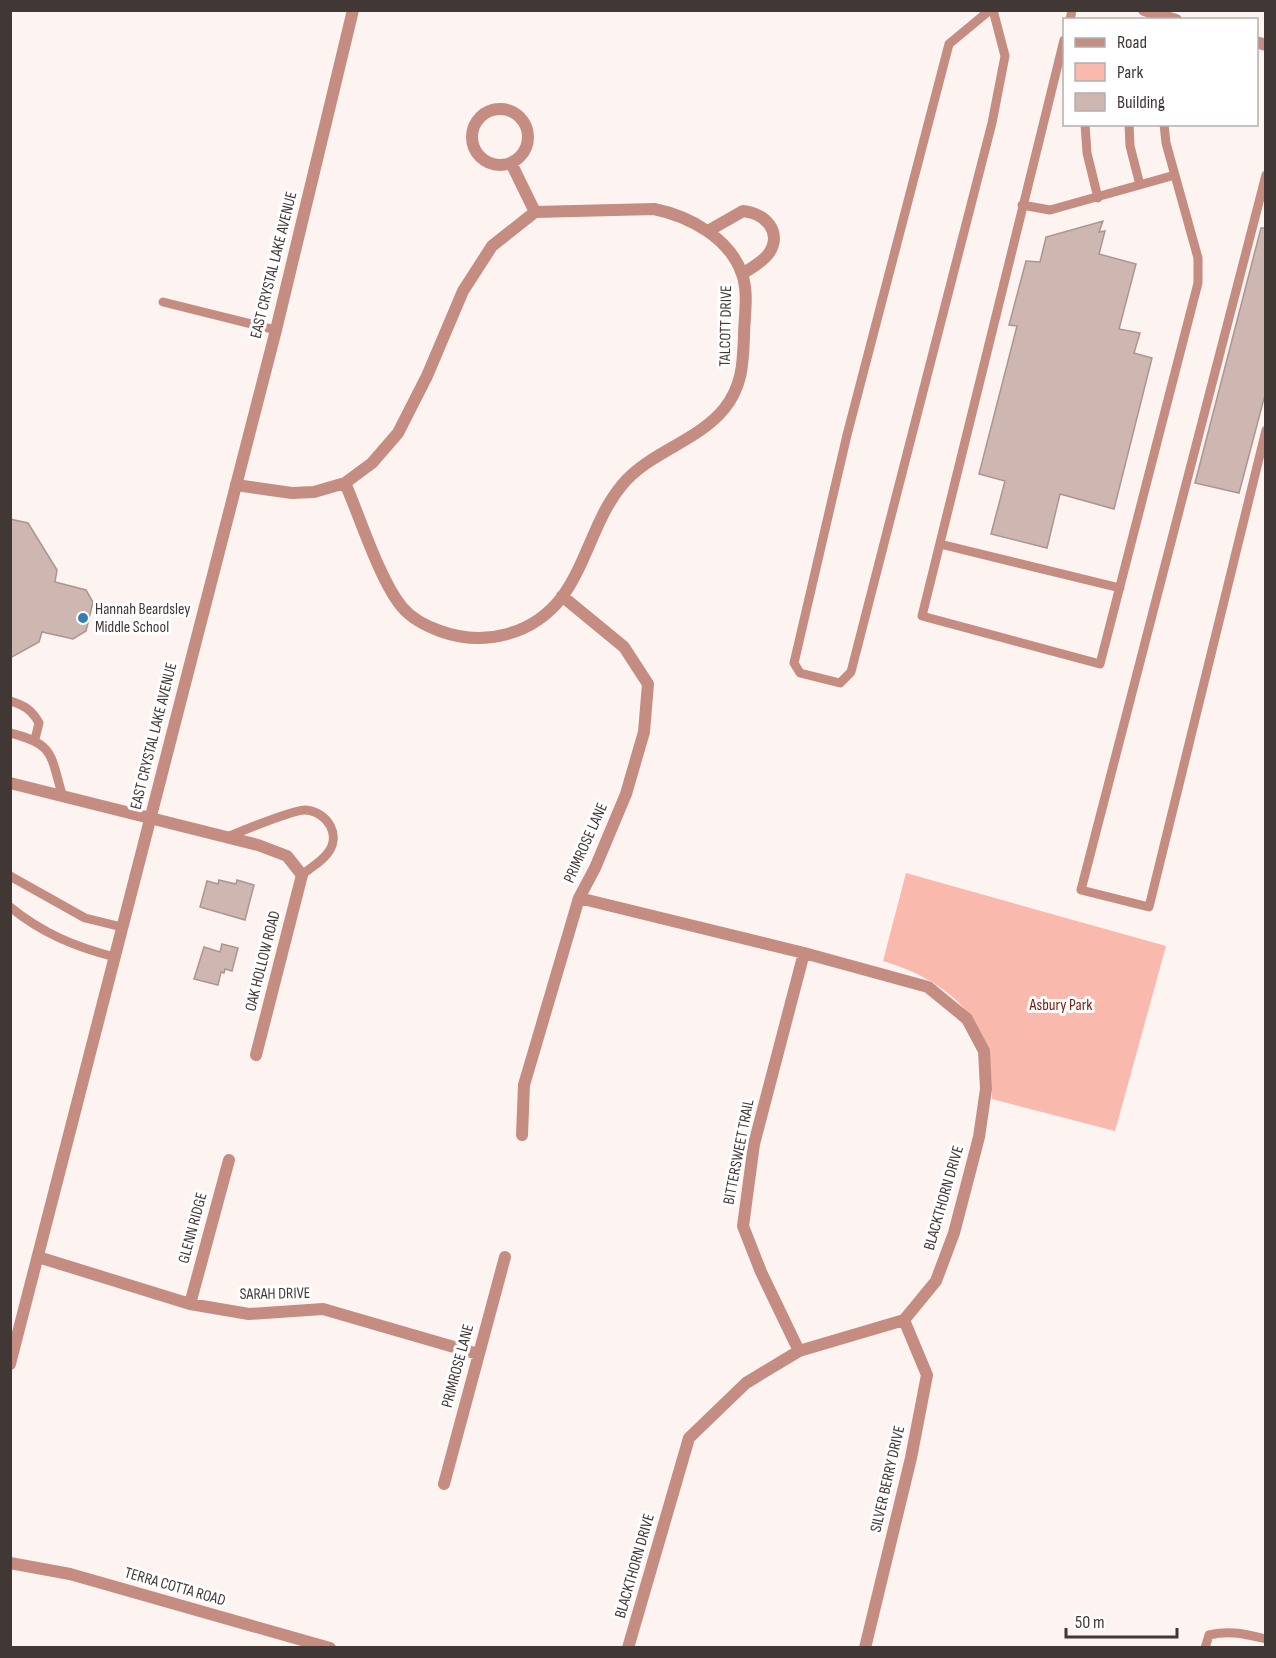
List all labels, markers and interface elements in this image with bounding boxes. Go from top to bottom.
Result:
legend [1063,18,1258,126]
text: Road [1117,32,1147,53]
text: Park [1117,62,1143,83]
text: Building [1117,92,1165,113]
street label: EAST CRYSTAL LAKE AVENUE [247,190,301,340]
street label: TALCOTT DRIVE [716,285,736,367]
place label: Hannah Beardsley Middle School [95,600,190,637]
marker: Hannah Beardsley Middle School [76,611,90,625]
street label: EAST CRYSTAL LAKE AVENUE [127,661,181,811]
street label: PRIMROSE LANE [560,800,612,886]
street label: OAK HOLLOW ROAD [241,909,285,1013]
park label: Asbury Park [1029,996,1092,1015]
street label: BITTERSWEET TRAIL [720,1098,759,1206]
street label: BLACKTHORN DRIVE [920,1144,968,1252]
street label: GLENN RIDGE [174,1191,212,1265]
street label: SARAH DRIVE [239,1284,311,1304]
street label: PRIMROSE LANE [438,1322,478,1410]
street label: SILVER BERRY DRIVE [867,1424,909,1534]
street label: BLACKTHORN DRIVE [611,1512,659,1620]
street label: TERRA COTTA ROAD [122,1564,228,1611]
scale bar [1066,1601,1177,1639]
text: 50 m [1075,1612,1105,1633]

